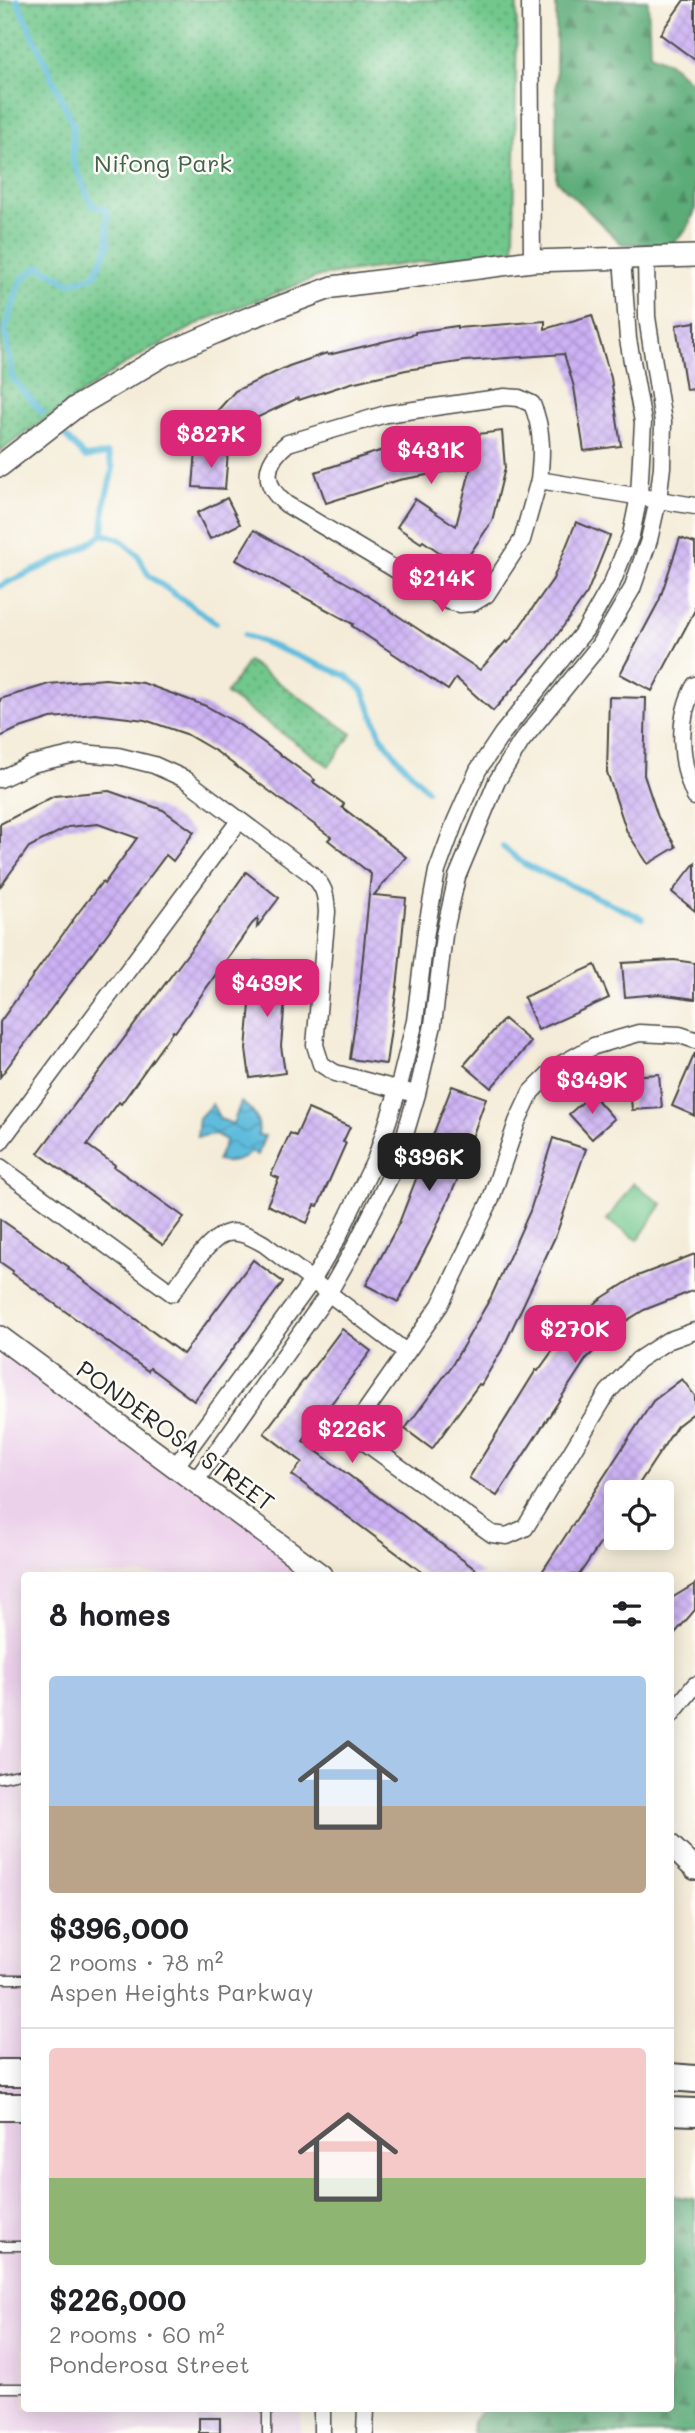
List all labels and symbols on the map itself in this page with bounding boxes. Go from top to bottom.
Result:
park label: Nifong Park [94,147,232,178]
pin: $827K [162,410,260,470]
pin: $431K [382,426,480,486]
pin: $214K [393,554,491,614]
pin: $439K [218,960,316,1019]
pin: $349K [543,1056,641,1116]
pin: $396K [380,1134,478,1193]
pin: $270K [526,1306,624,1365]
street label: PONDEROSA STREET [71,1353,281,1517]
pin: $226K [303,1406,401,1465]

